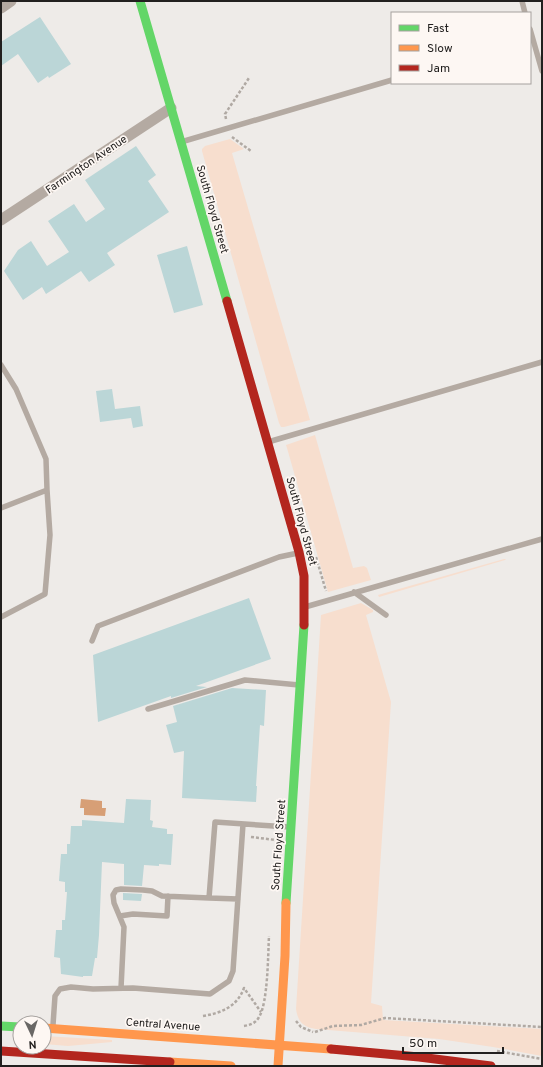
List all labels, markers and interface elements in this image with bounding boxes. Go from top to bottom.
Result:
legend [391,12,531,84]
text: Fast [427,21,449,37]
text: Slow [427,41,453,57]
text: Jam [427,61,450,77]
street label: Farmington Avenue [43,132,130,197]
street label: South Floyd Street [193,163,231,255]
street label: South Floyd Street [282,475,320,567]
street label: South Floyd Street [269,799,289,891]
north arrow [12,1015,52,1055]
street label: Central Avenue [125,1015,201,1035]
scale bar [403,1029,503,1055]
text: 50 m [409,1036,437,1052]
text: N [28,1037,37,1051]

